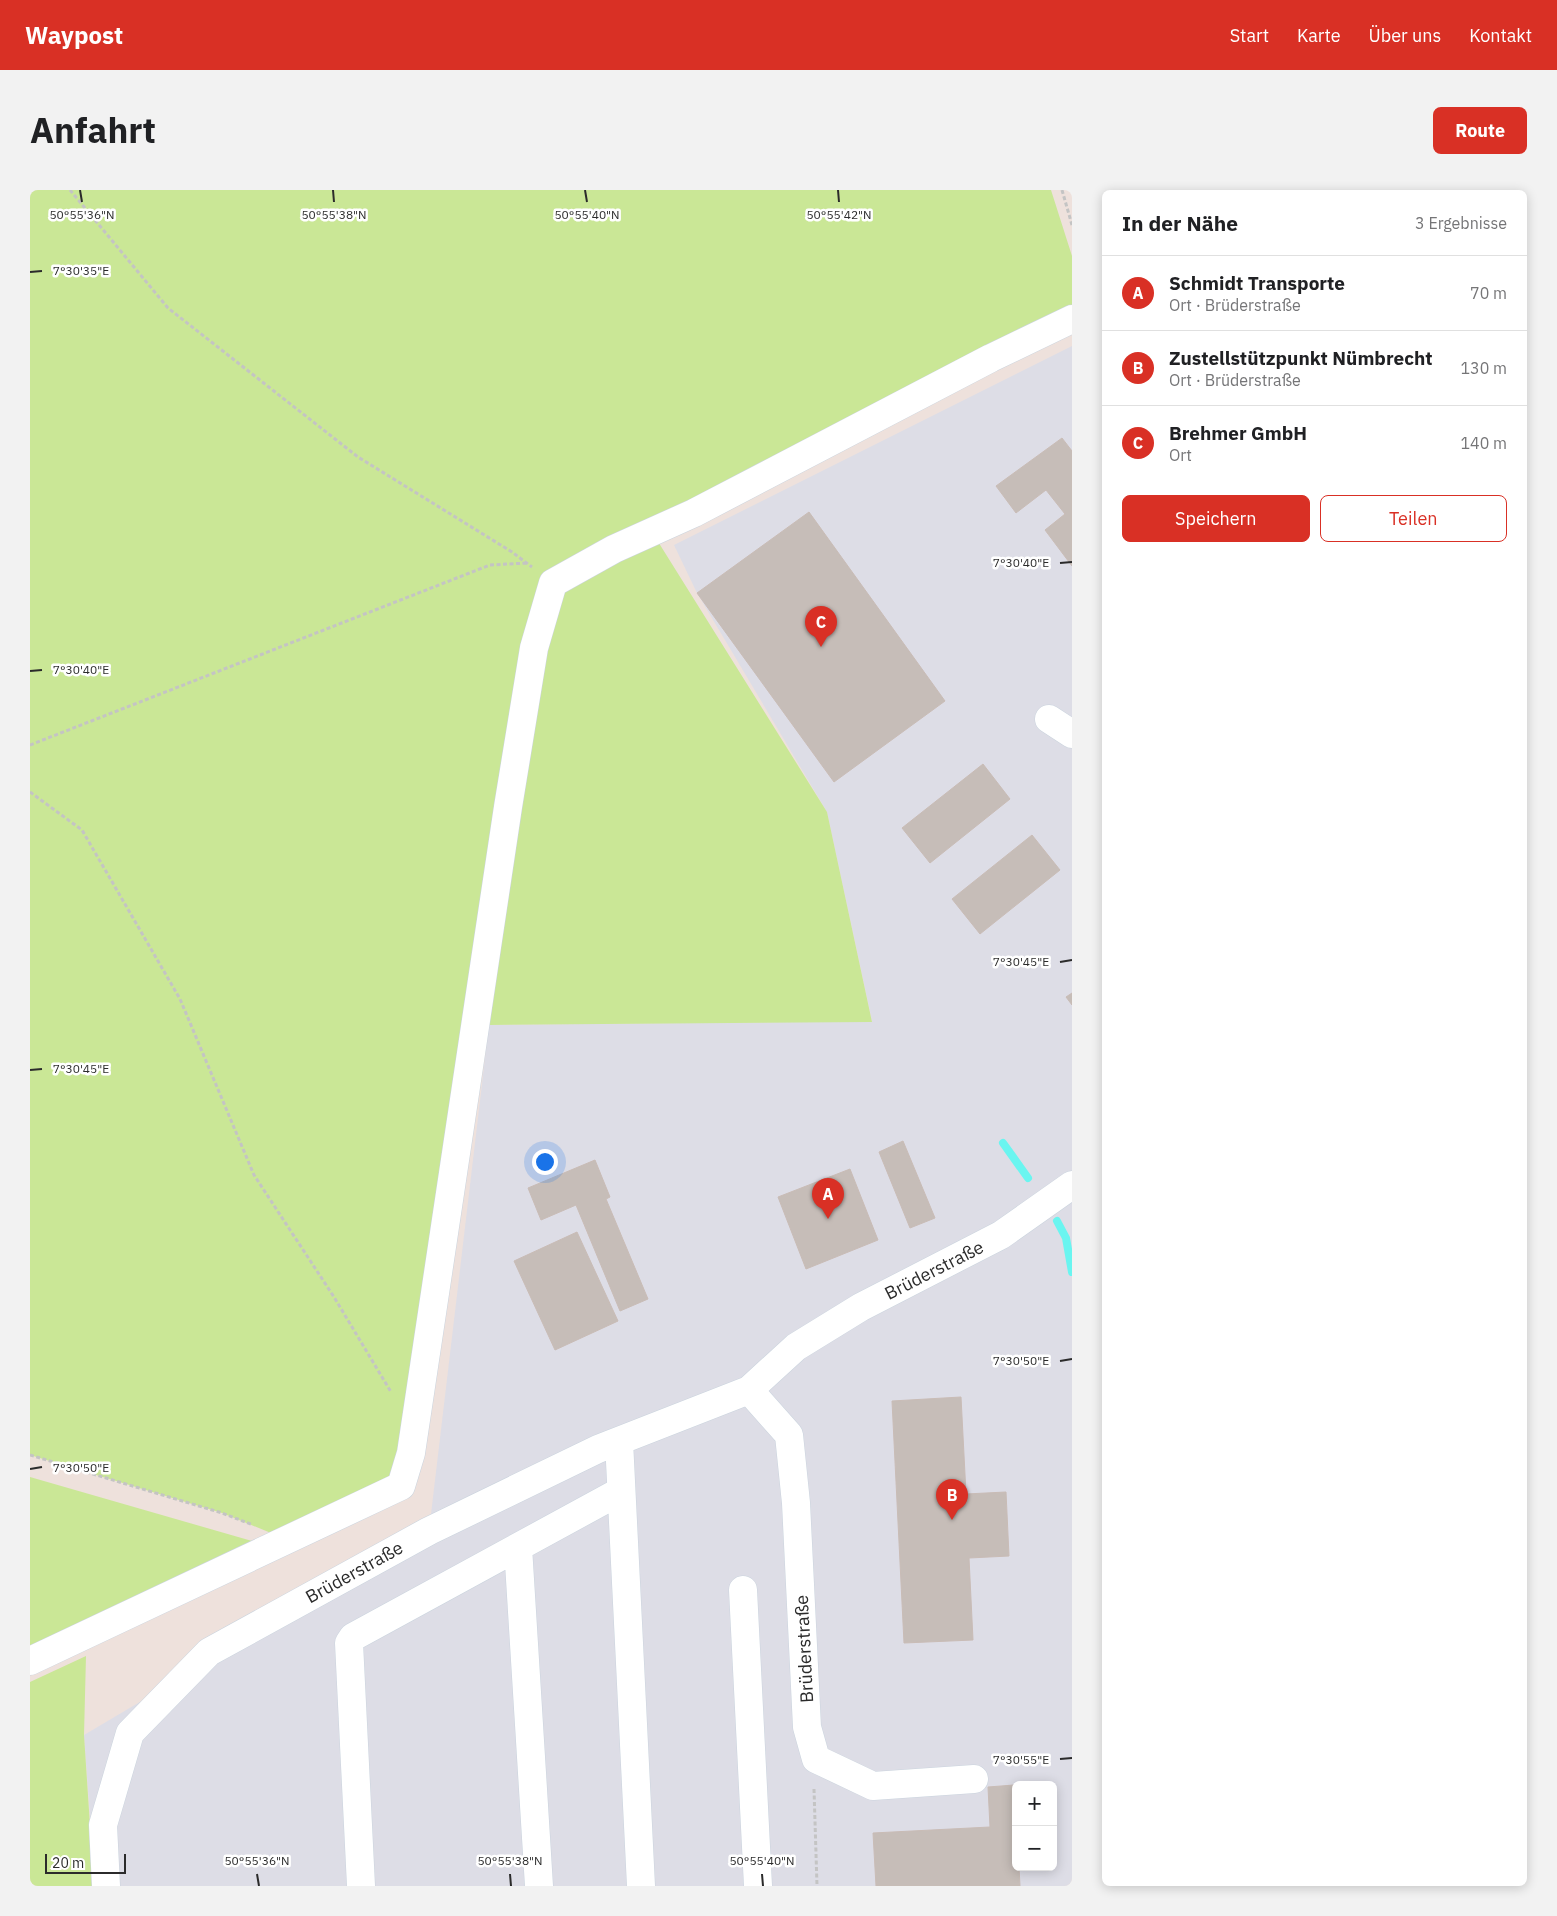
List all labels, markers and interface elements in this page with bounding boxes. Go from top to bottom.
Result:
text: Waypost [25,19,123,51]
text: Start [1230,24,1269,47]
text: Karte [1297,24,1341,47]
text: Über uns [1369,24,1441,47]
text: Kontakt [1469,24,1532,47]
text: Anfahrt [30,107,156,153]
button: Route [1433,107,1527,154]
text: 50°55'36"N [49,207,115,222]
text: 50°55'38"N [301,207,367,222]
text: 50°55'40"N [554,207,620,222]
text: 50°55'42"N [806,207,872,222]
text: In der Nähe [1122,209,1238,237]
text: 3 Ergebnisse [1415,213,1507,233]
text: 7°30'35"E [53,263,109,278]
text: Schmidt Transporte [1169,271,1345,295]
text: A [1133,283,1143,303]
text: 70 m [1470,283,1507,303]
text: Ort · Brüderstraße [1169,295,1301,315]
text: Zustellstützpunkt Nümbrecht [1169,346,1433,370]
text: B [1133,358,1143,378]
text: 130 m [1460,358,1507,378]
text: Ort · Brüderstraße [1169,370,1301,390]
text: Brehmer GmbH [1169,421,1307,445]
text: C [1133,433,1143,453]
text: 140 m [1460,433,1507,453]
text: Ort [1169,445,1192,465]
button: Speichern [1122,495,1310,542]
button: Teilen [1320,495,1507,542]
text: 7°30'40"E [993,555,1049,570]
pin: C [805,606,837,647]
text: 7°30'40"E [53,662,109,677]
text: 7°30'45"E [993,954,1049,969]
text: 7°30'45"E [53,1061,109,1076]
your location [532,1149,558,1175]
pin: A [812,1178,844,1219]
street label: Brüderstraße [881,1235,987,1305]
text: 7°30'50"E [993,1353,1049,1368]
text: 7°30'50"E [53,1460,109,1475]
pin: B [936,1479,968,1520]
street label: Brüderstraße [301,1536,407,1608]
street label: Brüderstraße [790,1594,818,1704]
text: 7°30'55"E [993,1752,1049,1767]
map controls [1012,1781,1057,1871]
button: + [1012,1781,1057,1826]
button: − [1012,1826,1057,1871]
scale bar [45,1851,126,1874]
text: 50°55'36"N [224,1853,290,1868]
text: 50°55'38"N [477,1853,543,1868]
text: 50°55'40"N [729,1853,795,1868]
text: 20 m [52,1854,84,1872]

